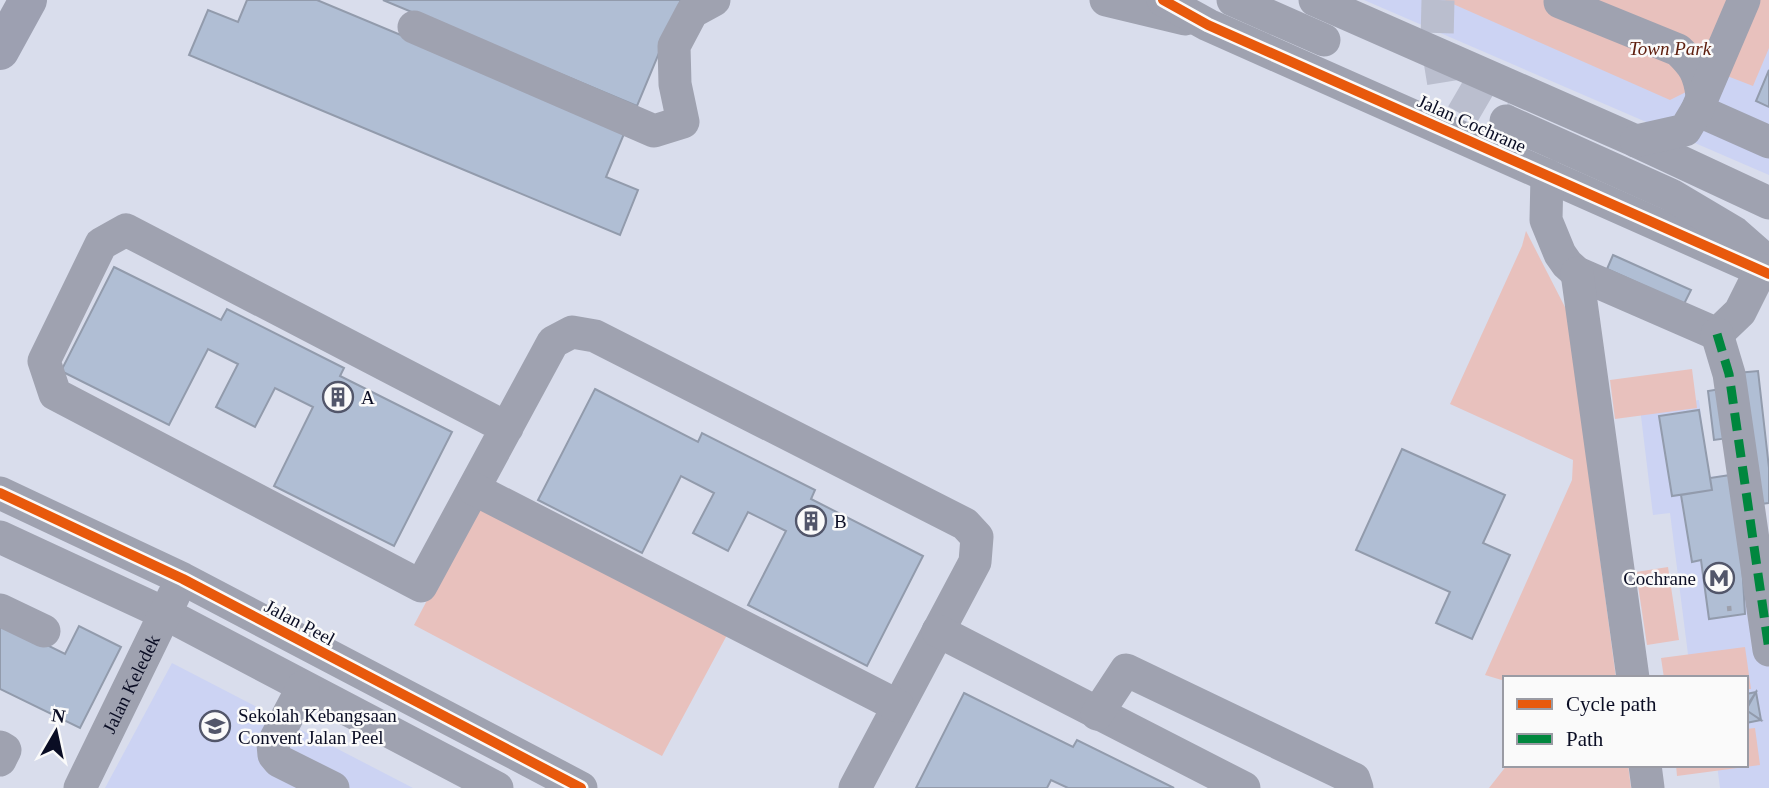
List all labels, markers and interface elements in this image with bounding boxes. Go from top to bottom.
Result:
park label: Town Park [1629,38,1712,59]
street label: Jalan Cochrane [1414,90,1529,157]
building icon: A [321,380,355,414]
place label: A [361,387,375,408]
building icon: B [794,504,828,538]
place label: B [834,511,847,532]
metro station icon: Cochrane [1702,561,1736,595]
place label: Cochrane [1623,568,1696,589]
street label: Jalan Peel [261,595,338,650]
street label: Jalan Keledek [98,631,164,737]
legend [1503,676,1748,767]
text: Cycle path [1566,692,1657,716]
north arrow [21,697,91,767]
text: N [50,704,67,727]
place label: Sekolah Kebangsaan Convent Jalan Peel [238,705,397,748]
school or university icon: Sekolah Kebangsaan Convent Jalan Peel [198,709,232,743]
text: Path [1566,727,1604,751]

